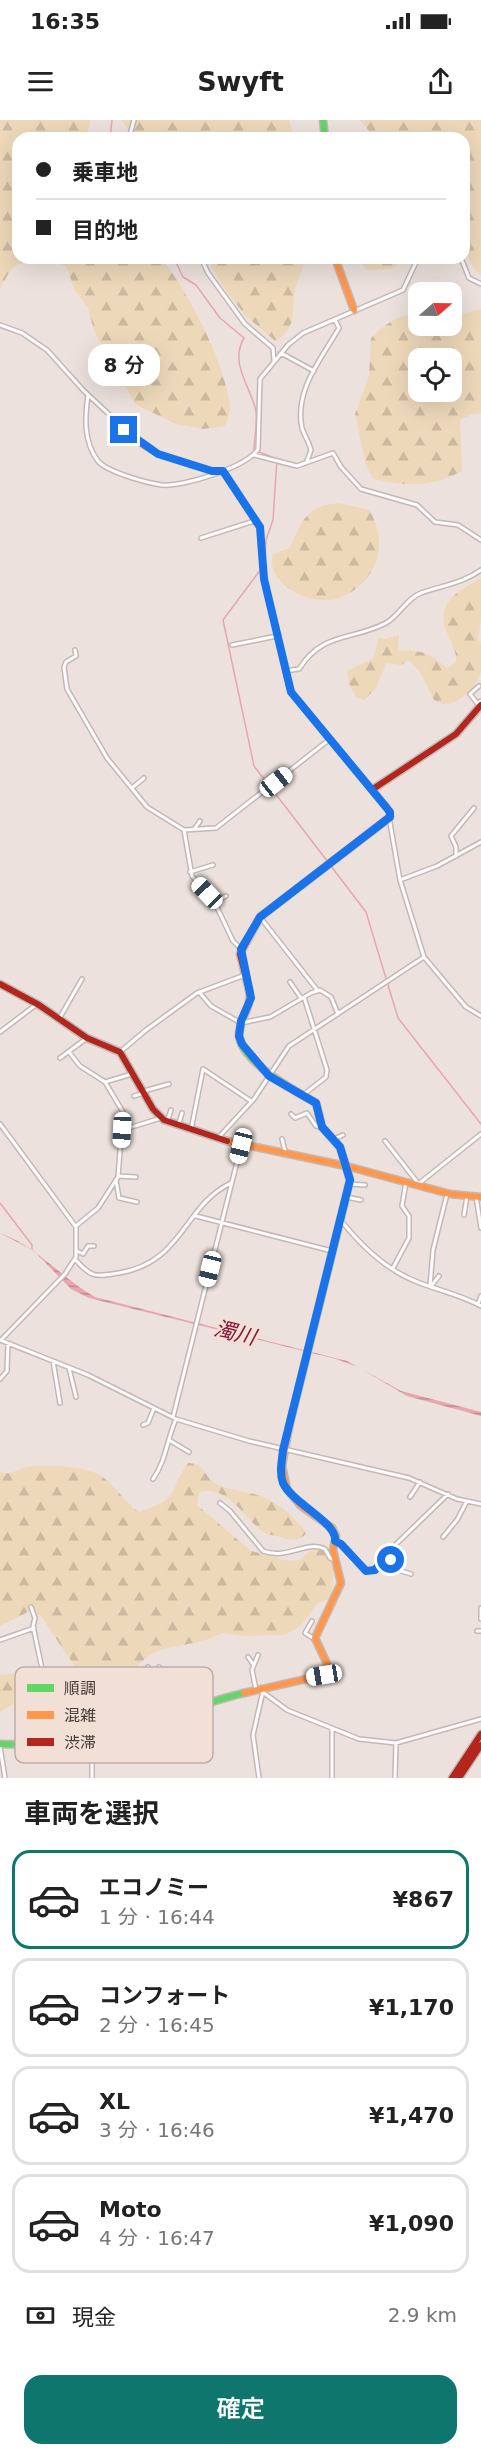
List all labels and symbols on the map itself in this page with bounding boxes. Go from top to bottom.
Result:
north arrow [408,282,462,336]
callout: 8 分 [88,343,160,385]
route end [110,416,137,443]
car [256,764,296,800]
car [188,874,226,912]
car [112,1112,132,1148]
car [228,1126,254,1166]
car [197,1249,223,1289]
water label: 濁川 [212,1316,260,1350]
route start [377,1546,404,1573]
car [305,1663,343,1687]
legend [15,1667,213,1763]
text: 順調 [64,1679,96,1698]
text: 混雑 [64,1706,96,1725]
text: 渋滞 [64,1733,96,1752]

